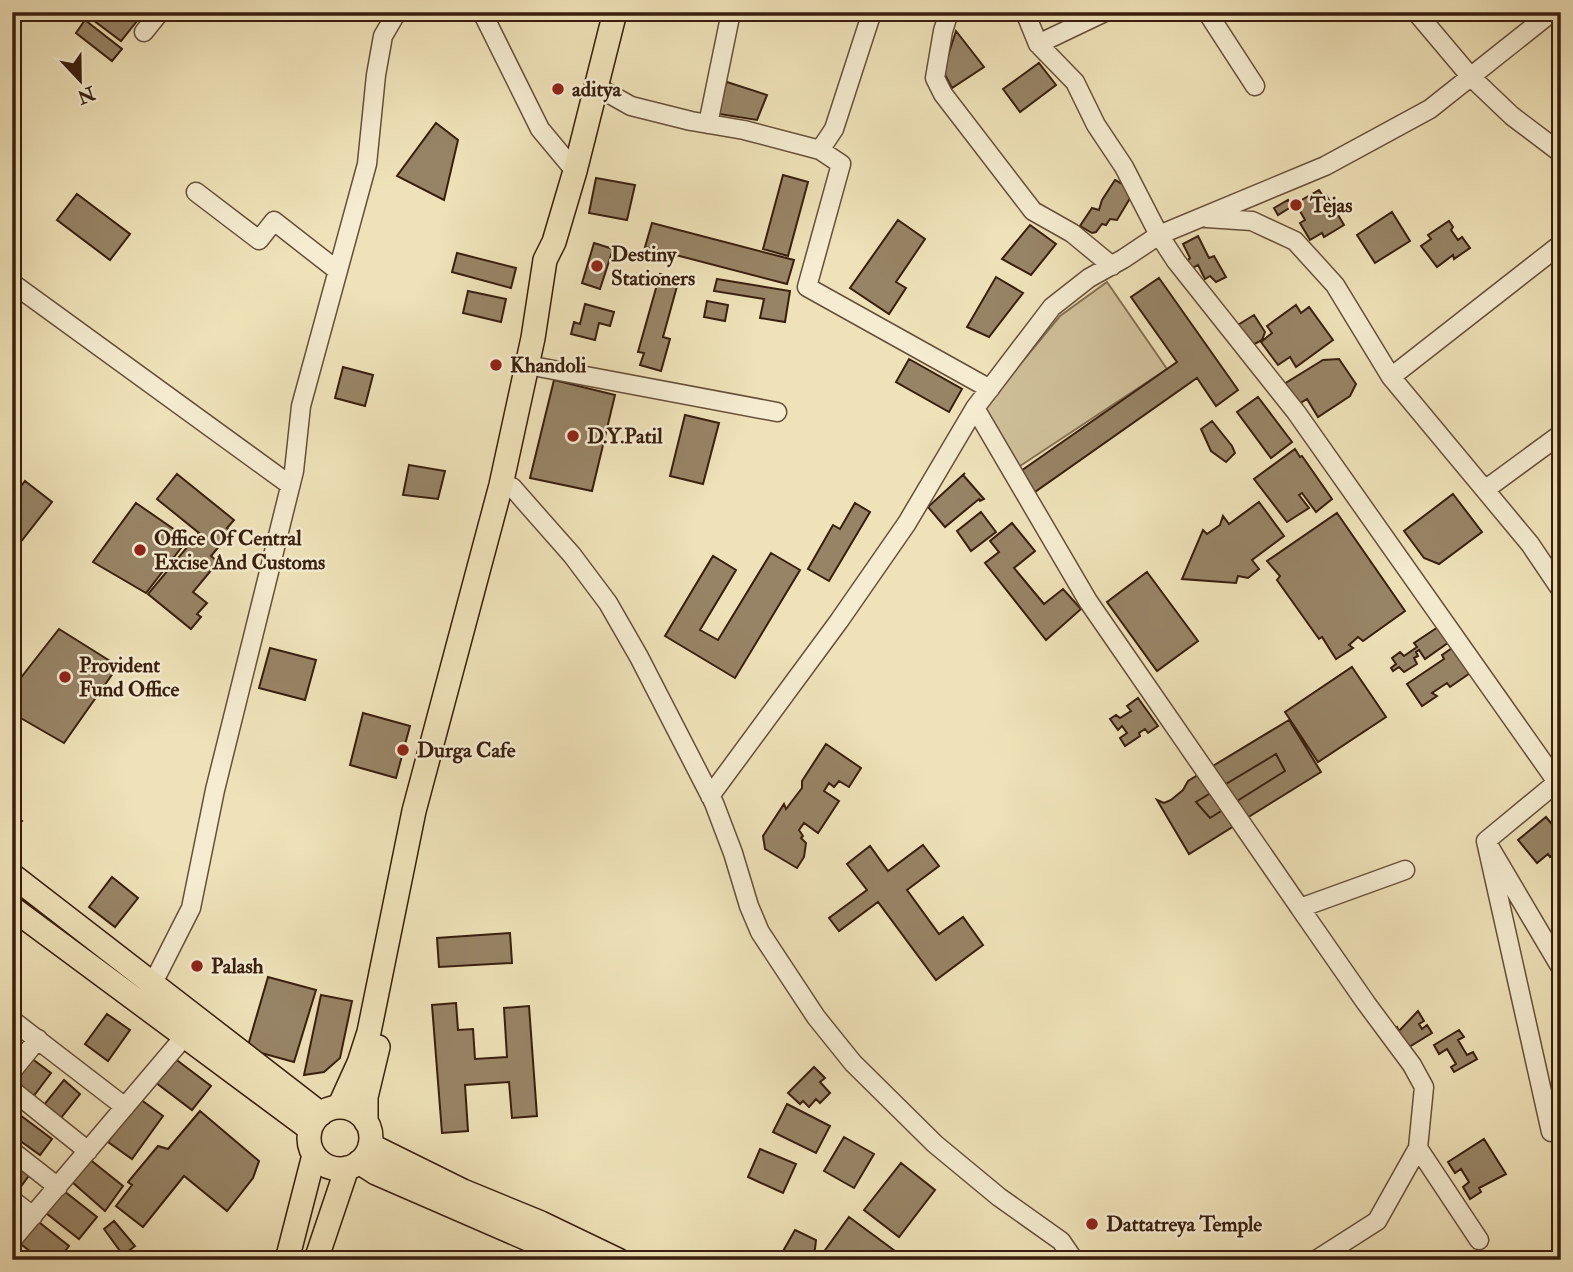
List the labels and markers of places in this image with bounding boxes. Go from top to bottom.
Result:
place label: aditya [572,76,622,103]
marker: aditya [550,81,566,97]
place label: Tejas [1309,192,1352,219]
marker: Tejas [1288,197,1304,213]
place label: Destiny Stationers [611,241,695,292]
marker: Destiny Stationers [589,258,605,274]
place label: Khandoli [510,352,587,379]
marker: Khandoli [488,357,504,373]
place label: D.Y.Patil [587,423,663,450]
marker: D.Y.Patil [565,428,581,444]
place label: Office Of Central Excise And Customs [154,525,325,576]
marker: Office Of Central Excise And Customs [132,542,148,558]
place label: Provident Fund Office [79,652,180,703]
marker: Provident Fund Office [57,669,73,685]
place label: Durga Cafe [417,737,516,764]
marker: Durga Cafe [395,742,411,758]
place label: Palash [211,953,264,980]
marker: Palash [189,958,205,974]
place label: Dattatreya Temple [1106,1211,1262,1238]
marker: Dattatreya Temple [1084,1216,1100,1232]

